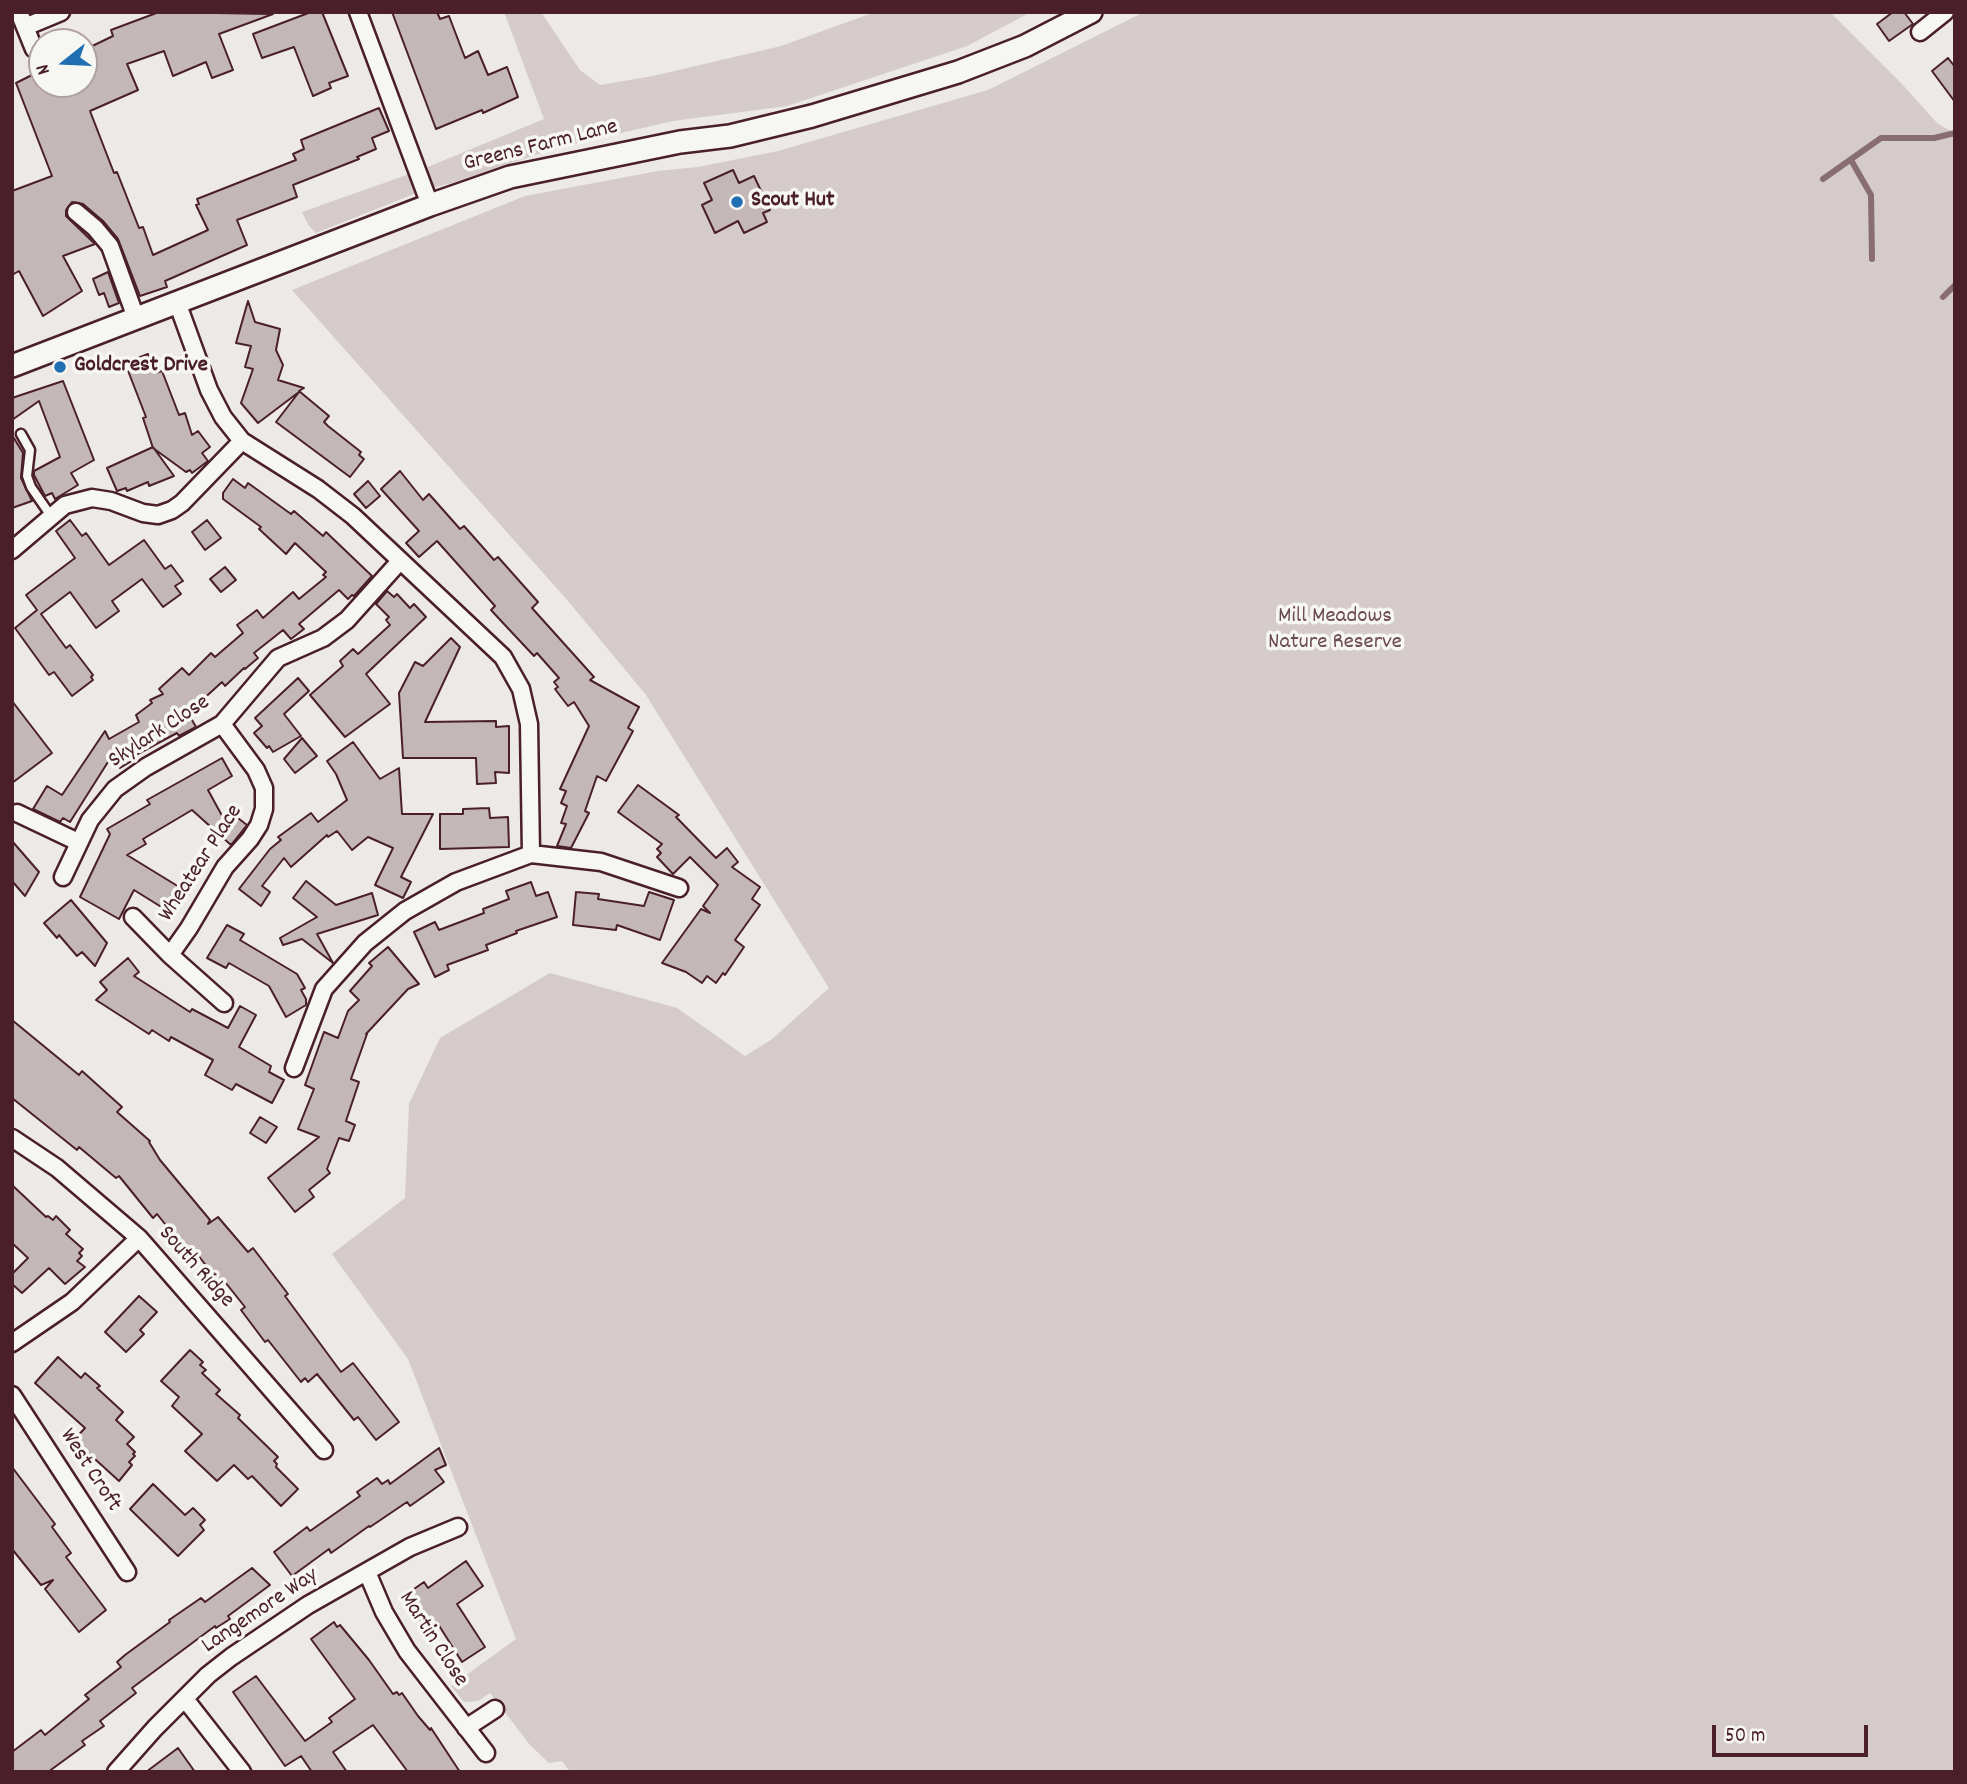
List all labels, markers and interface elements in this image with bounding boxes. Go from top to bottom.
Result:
north arrow [28,28,98,98]
text: N [30,60,59,78]
street label: Greens Farm Lane [461,115,621,179]
place label: Scout Hut [751,188,834,216]
marker: Scout Hut [729,194,745,210]
place label: Goldcrest Drive [74,353,208,381]
marker: Goldcrest Drive [52,359,68,375]
park label: Mill Meadows Nature Reserve [1268,604,1402,658]
street label: Skylark Close [104,690,216,776]
street label: Wheatear Place [154,800,250,928]
street label: South Ridge [151,1221,239,1315]
street label: West Croft [52,1424,126,1518]
street label: Langemore Way [198,1563,324,1661]
street label: Martin Close [391,1587,473,1693]
scale bar [1715,1710,1871,1754]
text: 50 m [1725,1722,1765,1752]

